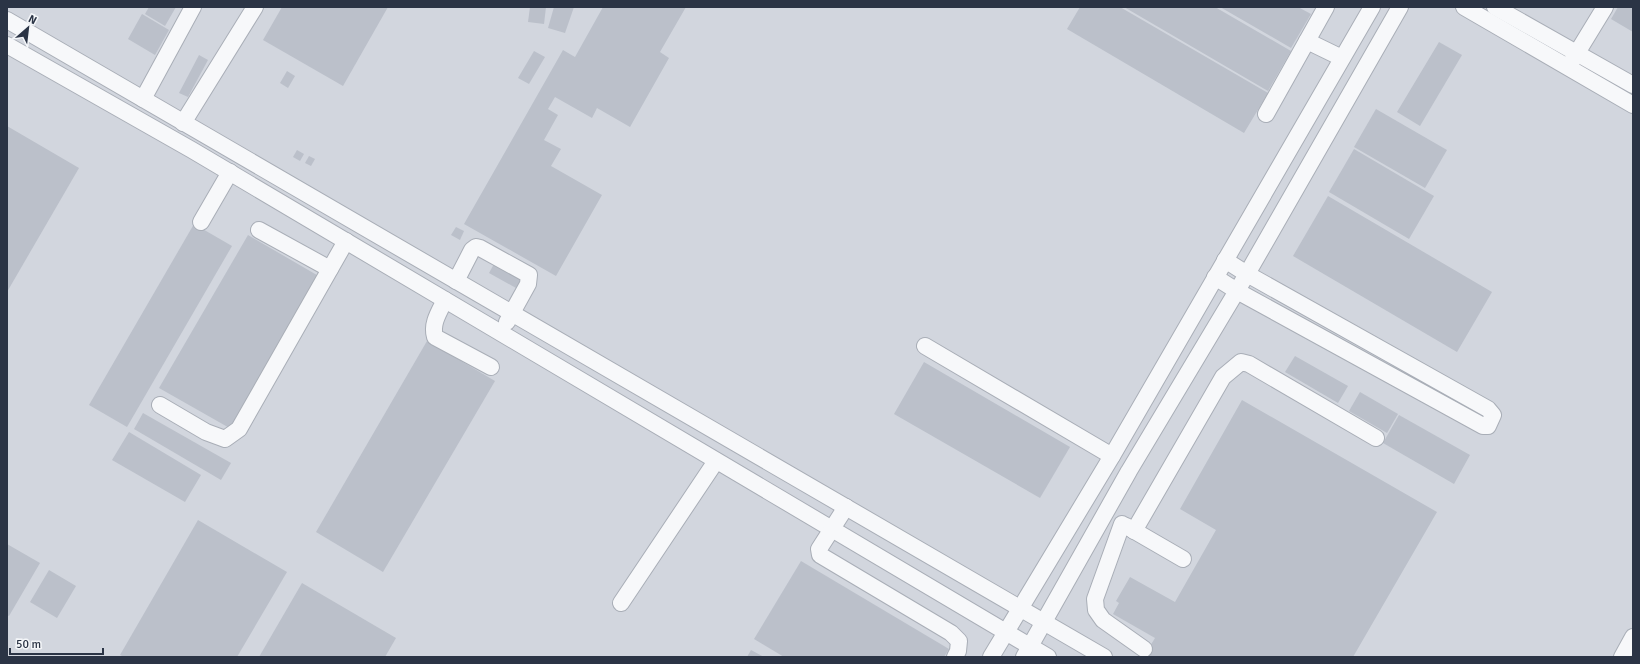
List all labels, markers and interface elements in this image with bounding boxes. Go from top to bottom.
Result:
north arrow [8,8,48,48]
text: N [26,12,39,27]
scale bar [10,630,103,656]
text: 50 m [16,637,41,652]

